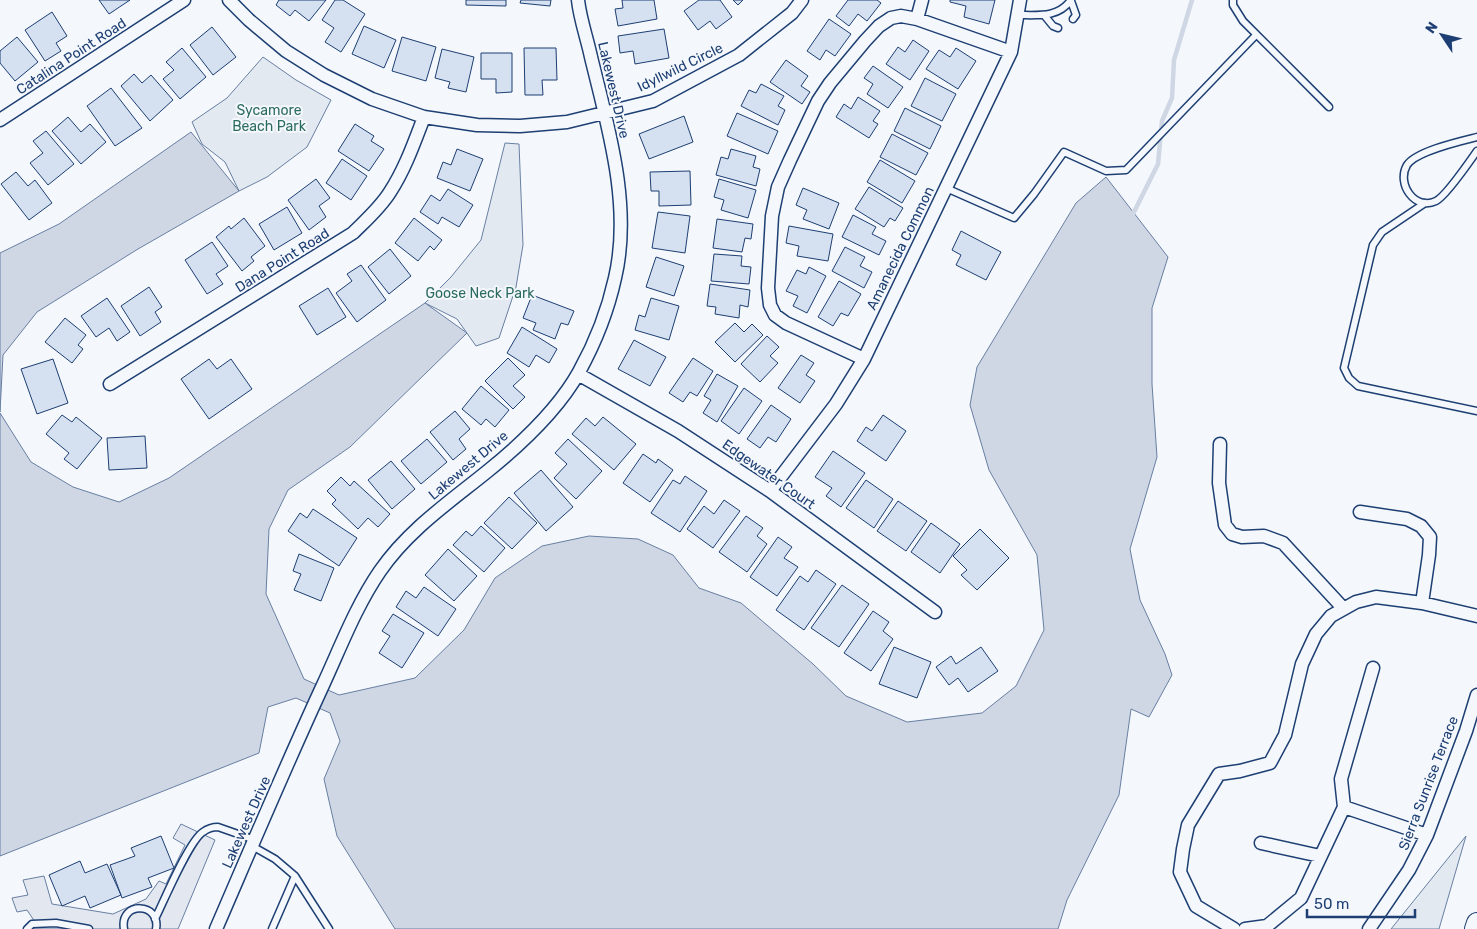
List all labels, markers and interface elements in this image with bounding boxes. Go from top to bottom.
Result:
north arrow [1417,10,1467,60]
street label: Catalina Point Road [13,15,129,98]
text: N [1422,19,1442,37]
street label: Idyllwild Circle [635,39,726,96]
street label: Lakewest Drive [594,40,633,140]
park label: Sycamore Beach Park [232,102,307,135]
street label: Amanecida Common [863,184,938,313]
street label: Dana Point Road [232,225,332,296]
park label: Goose Neck Park [426,285,535,302]
street label: Lakewest Drive [425,427,512,504]
street label: Edgewater Court [719,436,819,513]
street label: Sierra Sunrise Terrace [1395,714,1462,853]
street label: Lakewest Drive [219,774,274,871]
scale bar [1307,886,1414,918]
text: 50 m [1314,895,1349,913]

